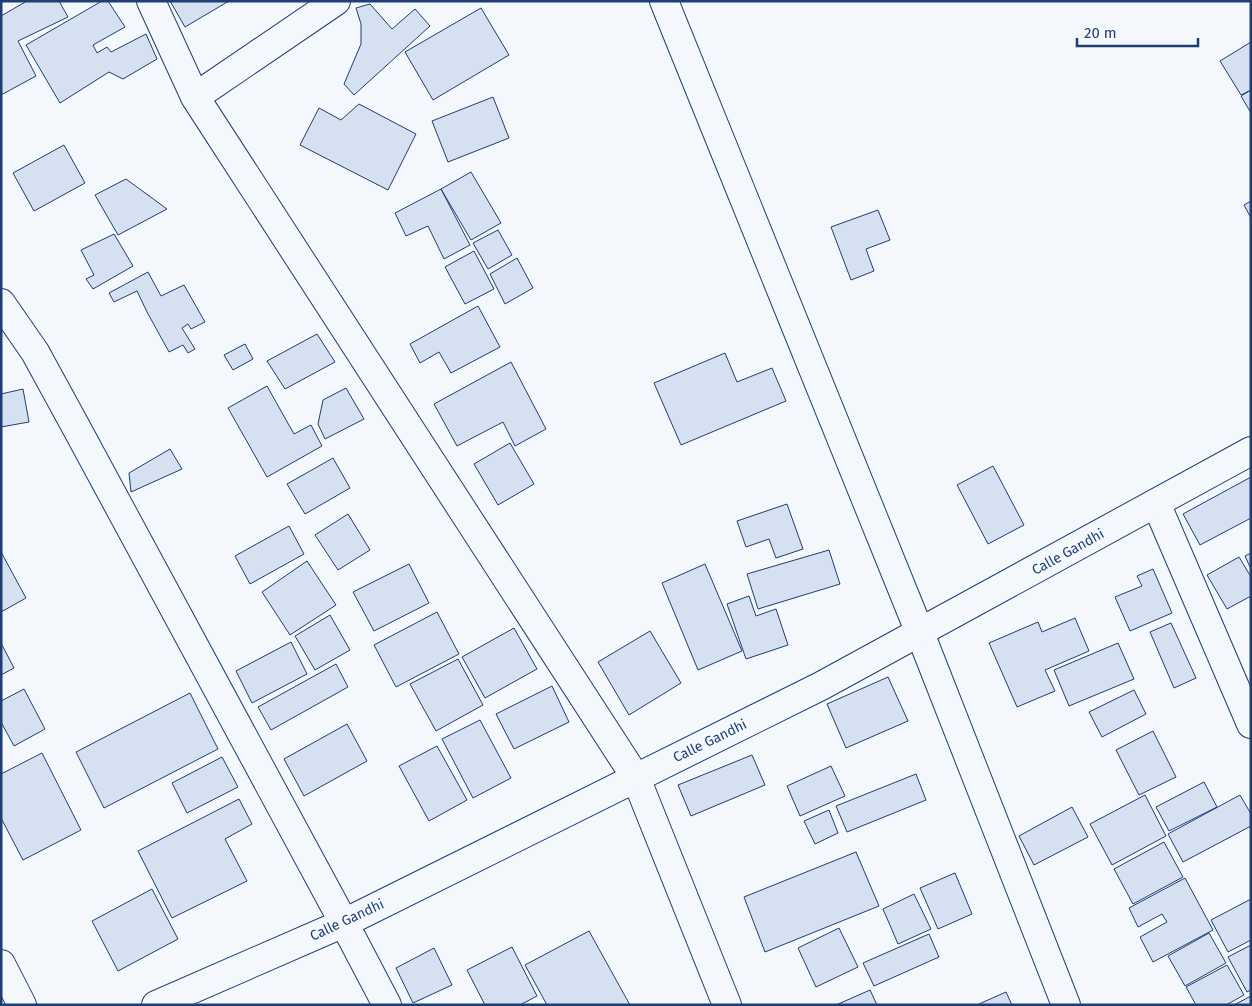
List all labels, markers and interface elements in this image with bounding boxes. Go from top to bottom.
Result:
scale bar [1077,15,1198,47]
text: 20 m [1084,24,1117,42]
street label: Calle Gandhi [1029,525,1107,579]
street label: Calle Gandhi [670,716,750,766]
street label: Calle Gandhi [307,895,387,945]

